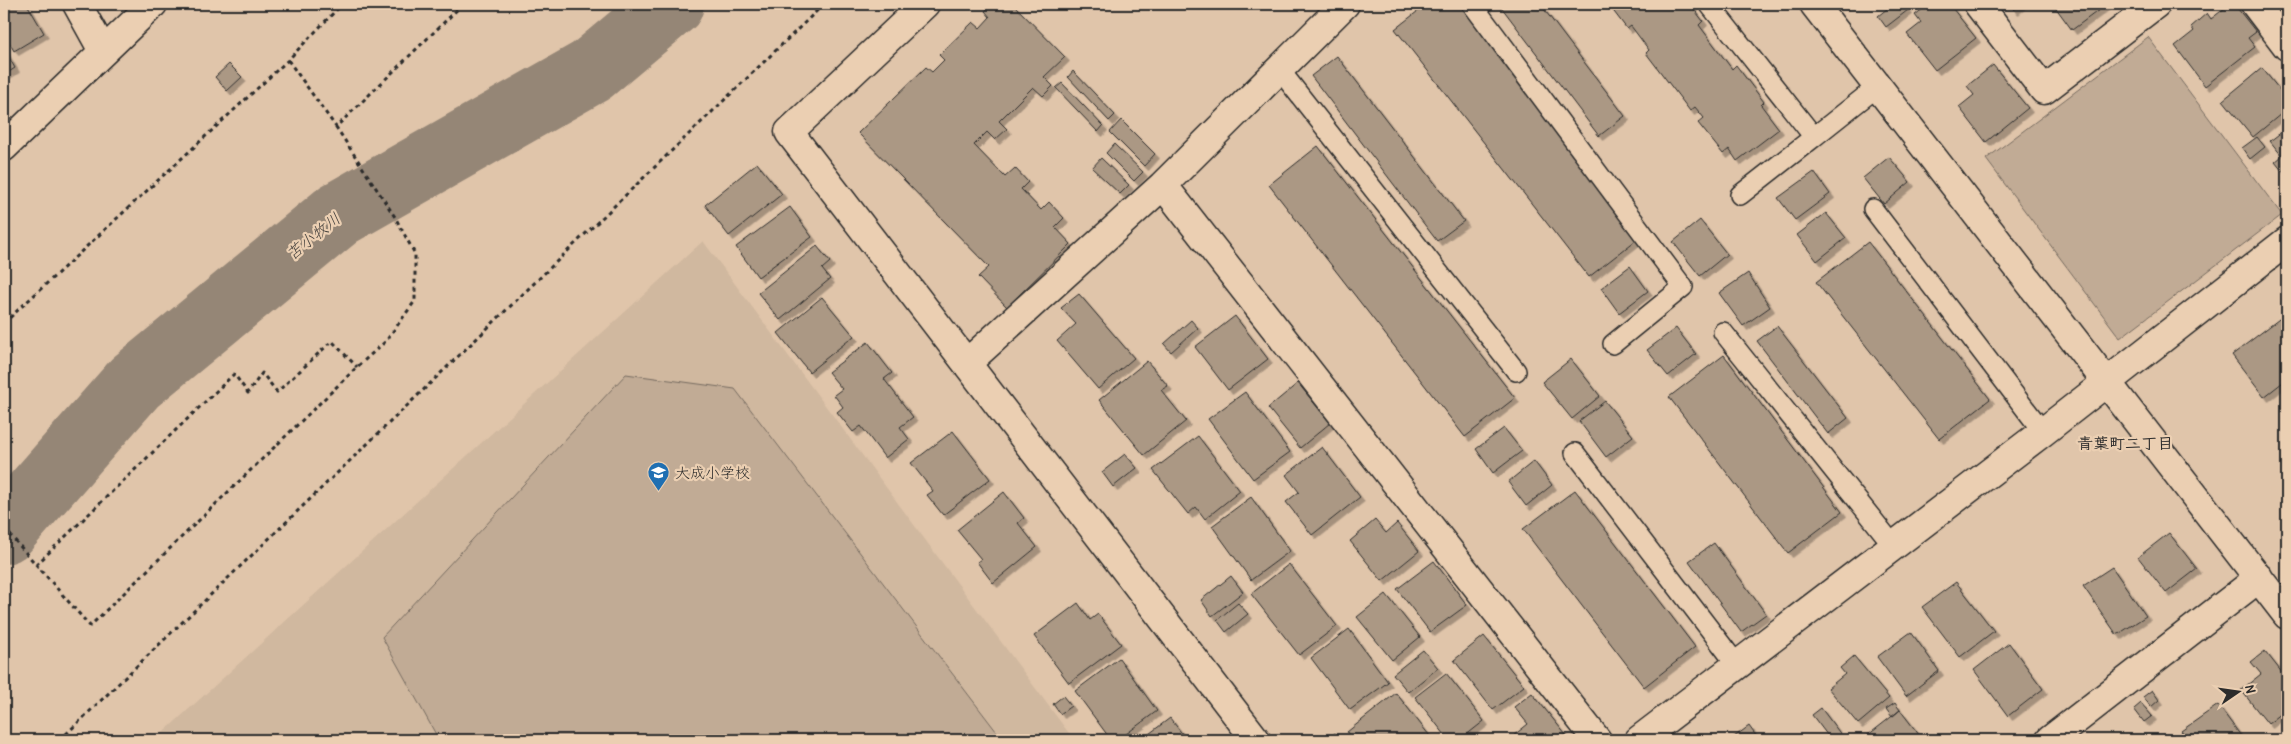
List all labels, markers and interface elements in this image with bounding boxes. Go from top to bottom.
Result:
water label: 苫小牧川 [281,207,345,265]
district label: 青葉町二丁目 [2077,432,2173,454]
school or university icon: 大成小学校 [647,460,671,491]
place label: 大成小学校 [675,462,750,483]
north arrow [2214,666,2264,716]
text: N [2241,683,2261,695]

